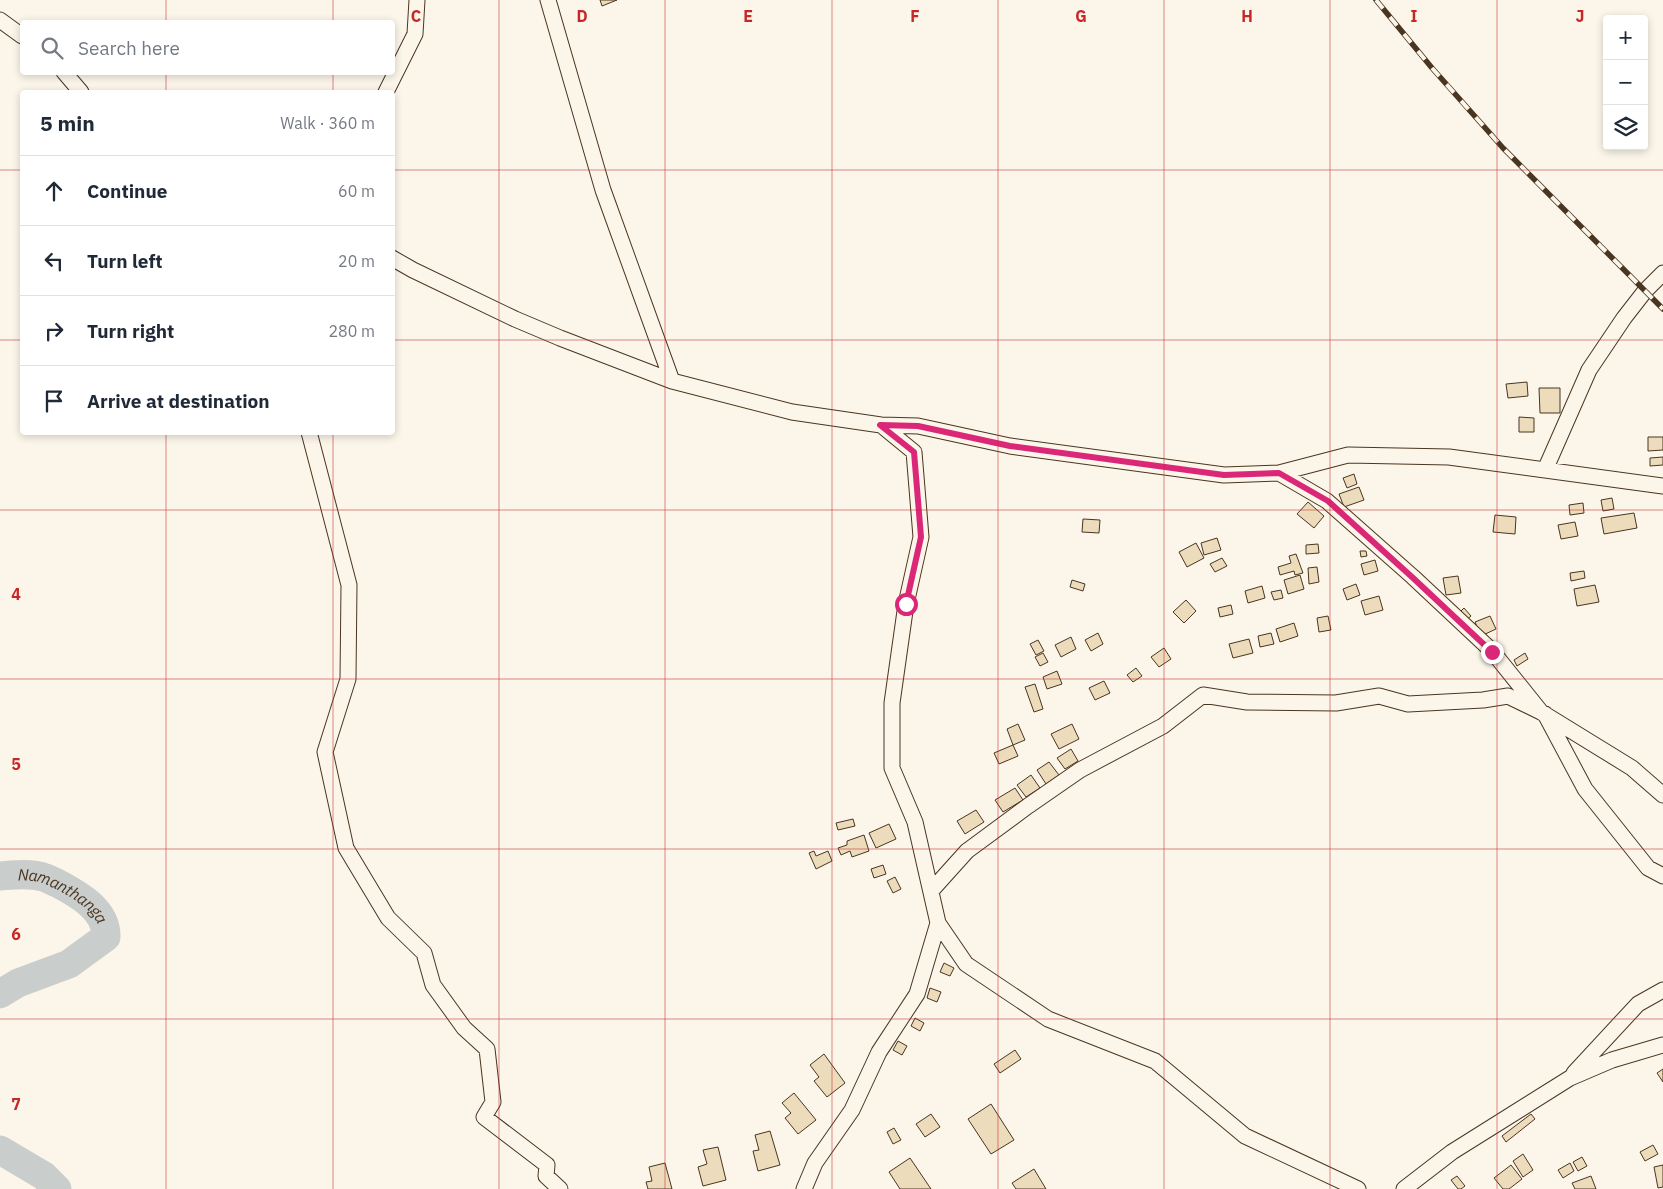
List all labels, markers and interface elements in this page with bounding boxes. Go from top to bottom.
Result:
text: C [411,6,421,26]
text: D [576,6,588,26]
text: E [743,6,753,26]
text: F [910,6,920,26]
text: G [1075,6,1087,26]
text: H [1241,6,1253,26]
text: I [1411,6,1418,26]
text: J [1576,6,1584,26]
map controls [1603,15,1648,150]
button: + [1603,15,1648,60]
search box [20,20,395,75]
icon: search [38,34,66,62]
text: Search here [78,36,180,60]
button: − [1603,60,1648,105]
button: layers [1603,105,1648,150]
text: 5 min [40,109,95,137]
text: Walk · 360 m [280,113,375,133]
icon: ahead [40,177,68,205]
text: Continue [87,179,167,203]
text: 60 m [338,181,375,201]
icon: left [40,247,68,275]
text: Turn left [87,249,163,273]
text: 20 m [338,251,375,271]
icon: right [40,317,68,345]
text: Turn right [87,319,174,343]
text: 280 m [328,321,375,341]
icon: arrive [40,387,68,415]
text: Arrive at destination [87,389,270,413]
text: 4 [11,584,21,604]
route start [895,593,918,616]
route end [1481,641,1504,664]
text: 5 [11,754,21,774]
water label: Namanthanga [18,865,112,927]
text: 6 [11,924,21,944]
text: 7 [11,1094,21,1114]

